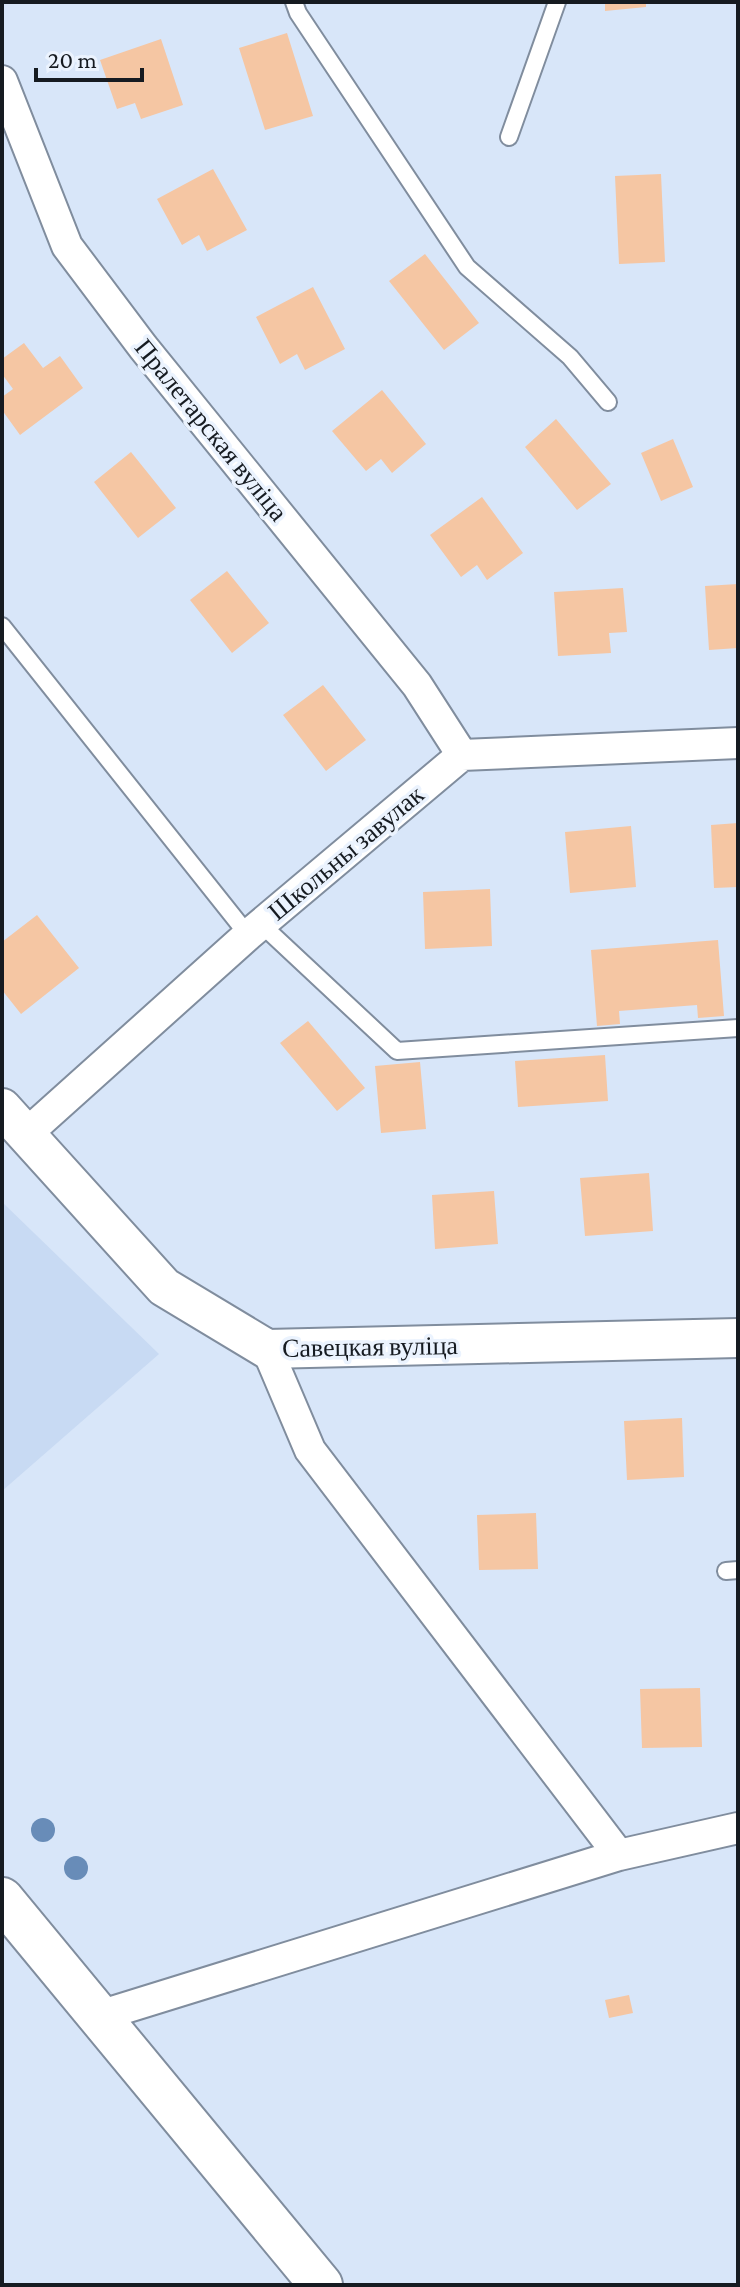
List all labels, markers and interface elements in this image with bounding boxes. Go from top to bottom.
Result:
scale bar [36,32,142,82]
text: 20 m [48,46,97,73]
street label: Пралетарская вуліца [129,333,293,527]
street label: Школьны завулак [263,779,430,926]
street label: Савецкая вуліца [282,1331,459,1363]

